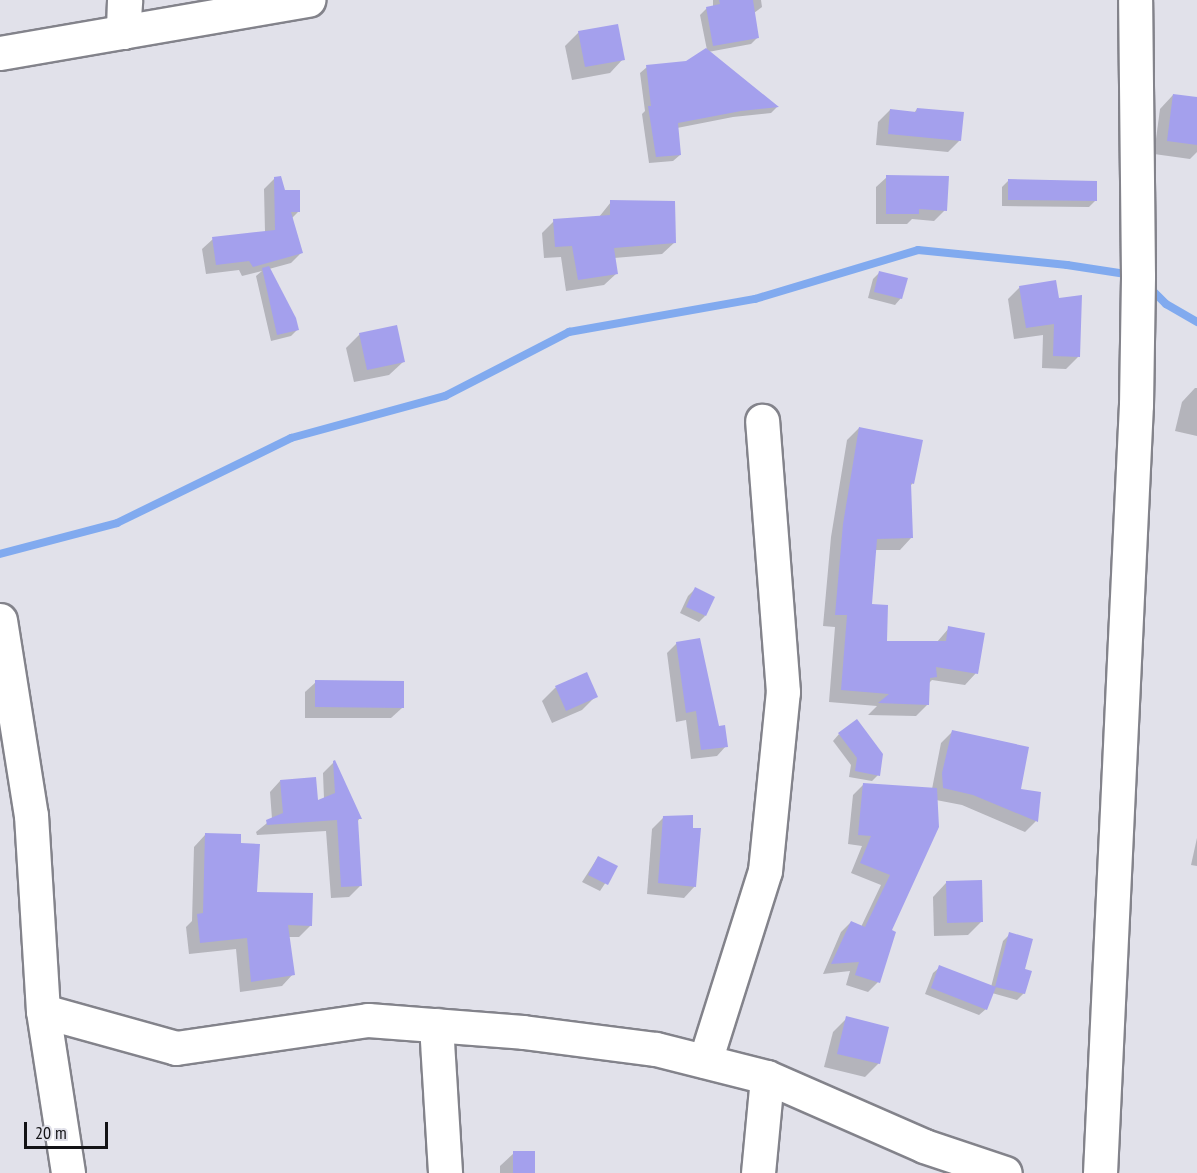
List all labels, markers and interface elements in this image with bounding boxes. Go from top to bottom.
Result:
scale bar [27,1110,111,1148]
text: 20 m [35,1121,67,1144]

